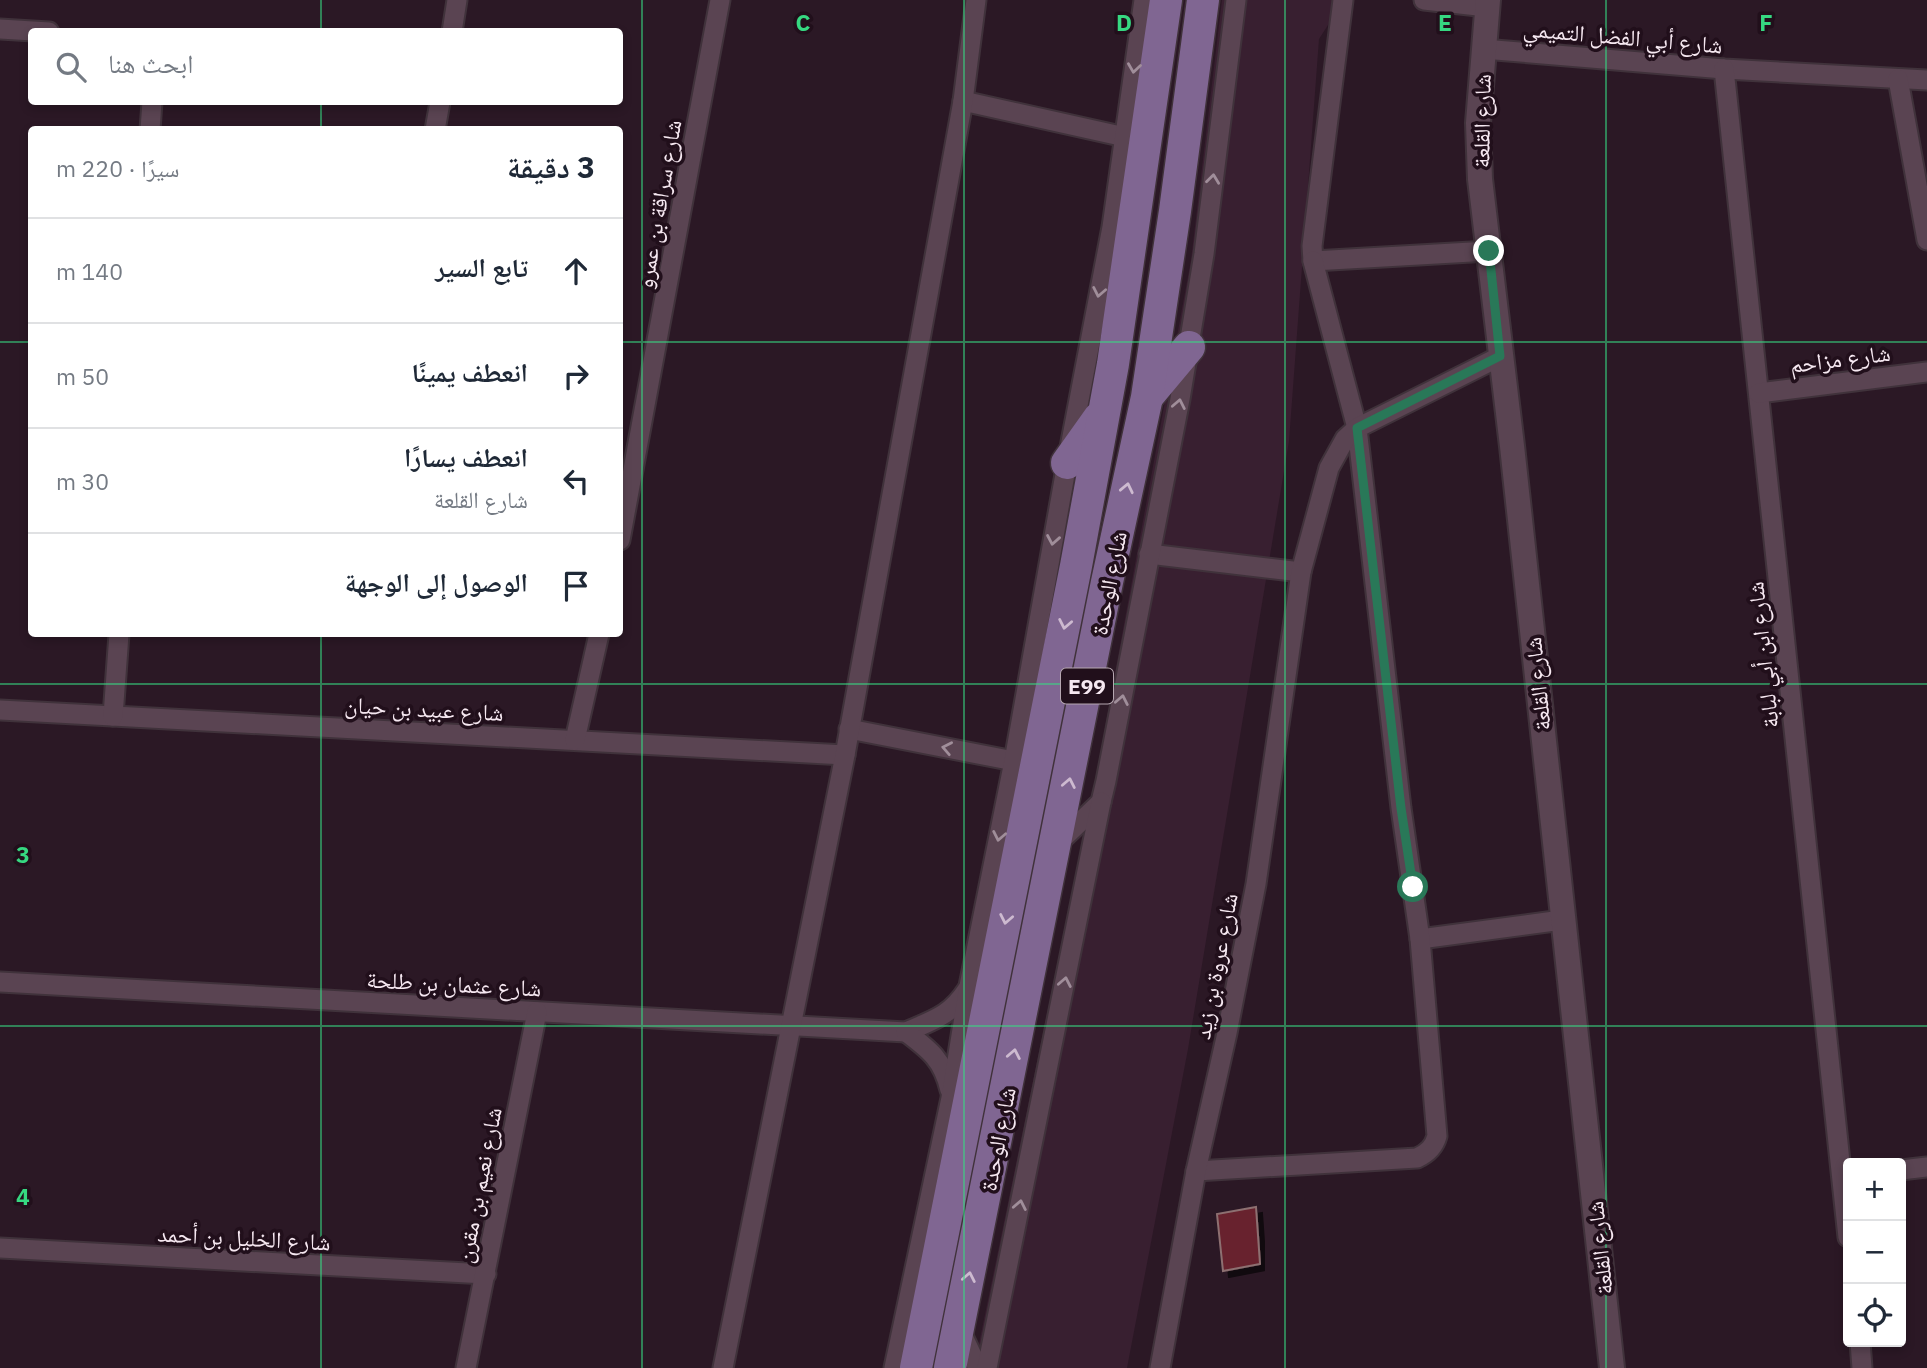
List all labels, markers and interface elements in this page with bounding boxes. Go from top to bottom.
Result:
text: C [796,7,811,37]
text: D [1116,7,1132,37]
text: E [1438,7,1452,37]
text: F [1759,7,1773,37]
street label: شارع أبي الفضل التميمي [1522,12,1724,64]
search box [28,28,623,105]
text: ابحث هنا [108,46,193,80]
icon: search [52,48,90,86]
one-way arrow [1127,62,1142,73]
street label: شارع القلعة [1465,74,1498,168]
street label: شارع سراقة بن عمرو [628,117,689,291]
text: 3 دقيقة [507,147,595,186]
text: سيرًا · 220 m [56,153,179,183]
one-way arrow [1206,173,1221,185]
route end [1473,235,1504,266]
text: تابع السير [435,250,528,284]
icon: ahead [557,252,595,290]
text: 140 m [56,256,123,286]
one-way arrow [1093,286,1108,298]
street label: شارع مزاحم [1788,337,1892,381]
text: انعطف يمينًا [412,355,528,389]
icon: right [557,357,595,395]
text: 50 m [56,361,109,391]
one-way arrow [1171,398,1186,410]
text: انعطف يسارًا [404,440,528,474]
icon: left [557,462,595,500]
text: 30 m [56,466,109,496]
one-way arrow [1119,482,1134,494]
text: شارع القلعة [434,484,528,514]
street label: شارع الوحدة [1083,529,1134,638]
one-way arrow [1046,534,1061,546]
text: الوصول إلى الوجهة [345,565,528,599]
icon: arrive [557,567,595,605]
street label: شارع ابن أبي لبابة [1739,580,1789,730]
one-way arrow [1058,617,1073,629]
street label: شارع القلعة [1517,636,1558,732]
road number: E99 [1061,668,1113,704]
street label: شارع عبيد بن حيان [344,689,504,728]
one-way arrow [1114,694,1129,706]
one-way arrow [941,741,953,756]
one-way arrow [1060,777,1075,789]
one-way arrow [992,830,1007,842]
text: 3 [16,839,30,869]
route start [1397,871,1428,902]
street label: شارع عروة بن زيد [1186,890,1245,1042]
one-way arrow [999,913,1014,925]
street label: شارع عثمان بن طلحة [366,963,542,1004]
one-way arrow [1057,976,1072,988]
one-way arrow [1005,1048,1020,1060]
street label: شارع الوحدة [972,1085,1023,1194]
street label: شارع نعيم بن مقرن [448,1104,510,1266]
map controls [1843,1158,1906,1347]
button: + [1843,1158,1906,1221]
text: 4 [16,1181,30,1211]
one-way arrow [1012,1199,1027,1211]
street label: شارع القلعة [1579,1200,1620,1296]
street label: شارع الخليل بن أحمد [157,1217,331,1258]
button: − [1843,1221,1906,1284]
one-way arrow [960,1271,975,1283]
button: locate [1843,1284,1906,1347]

